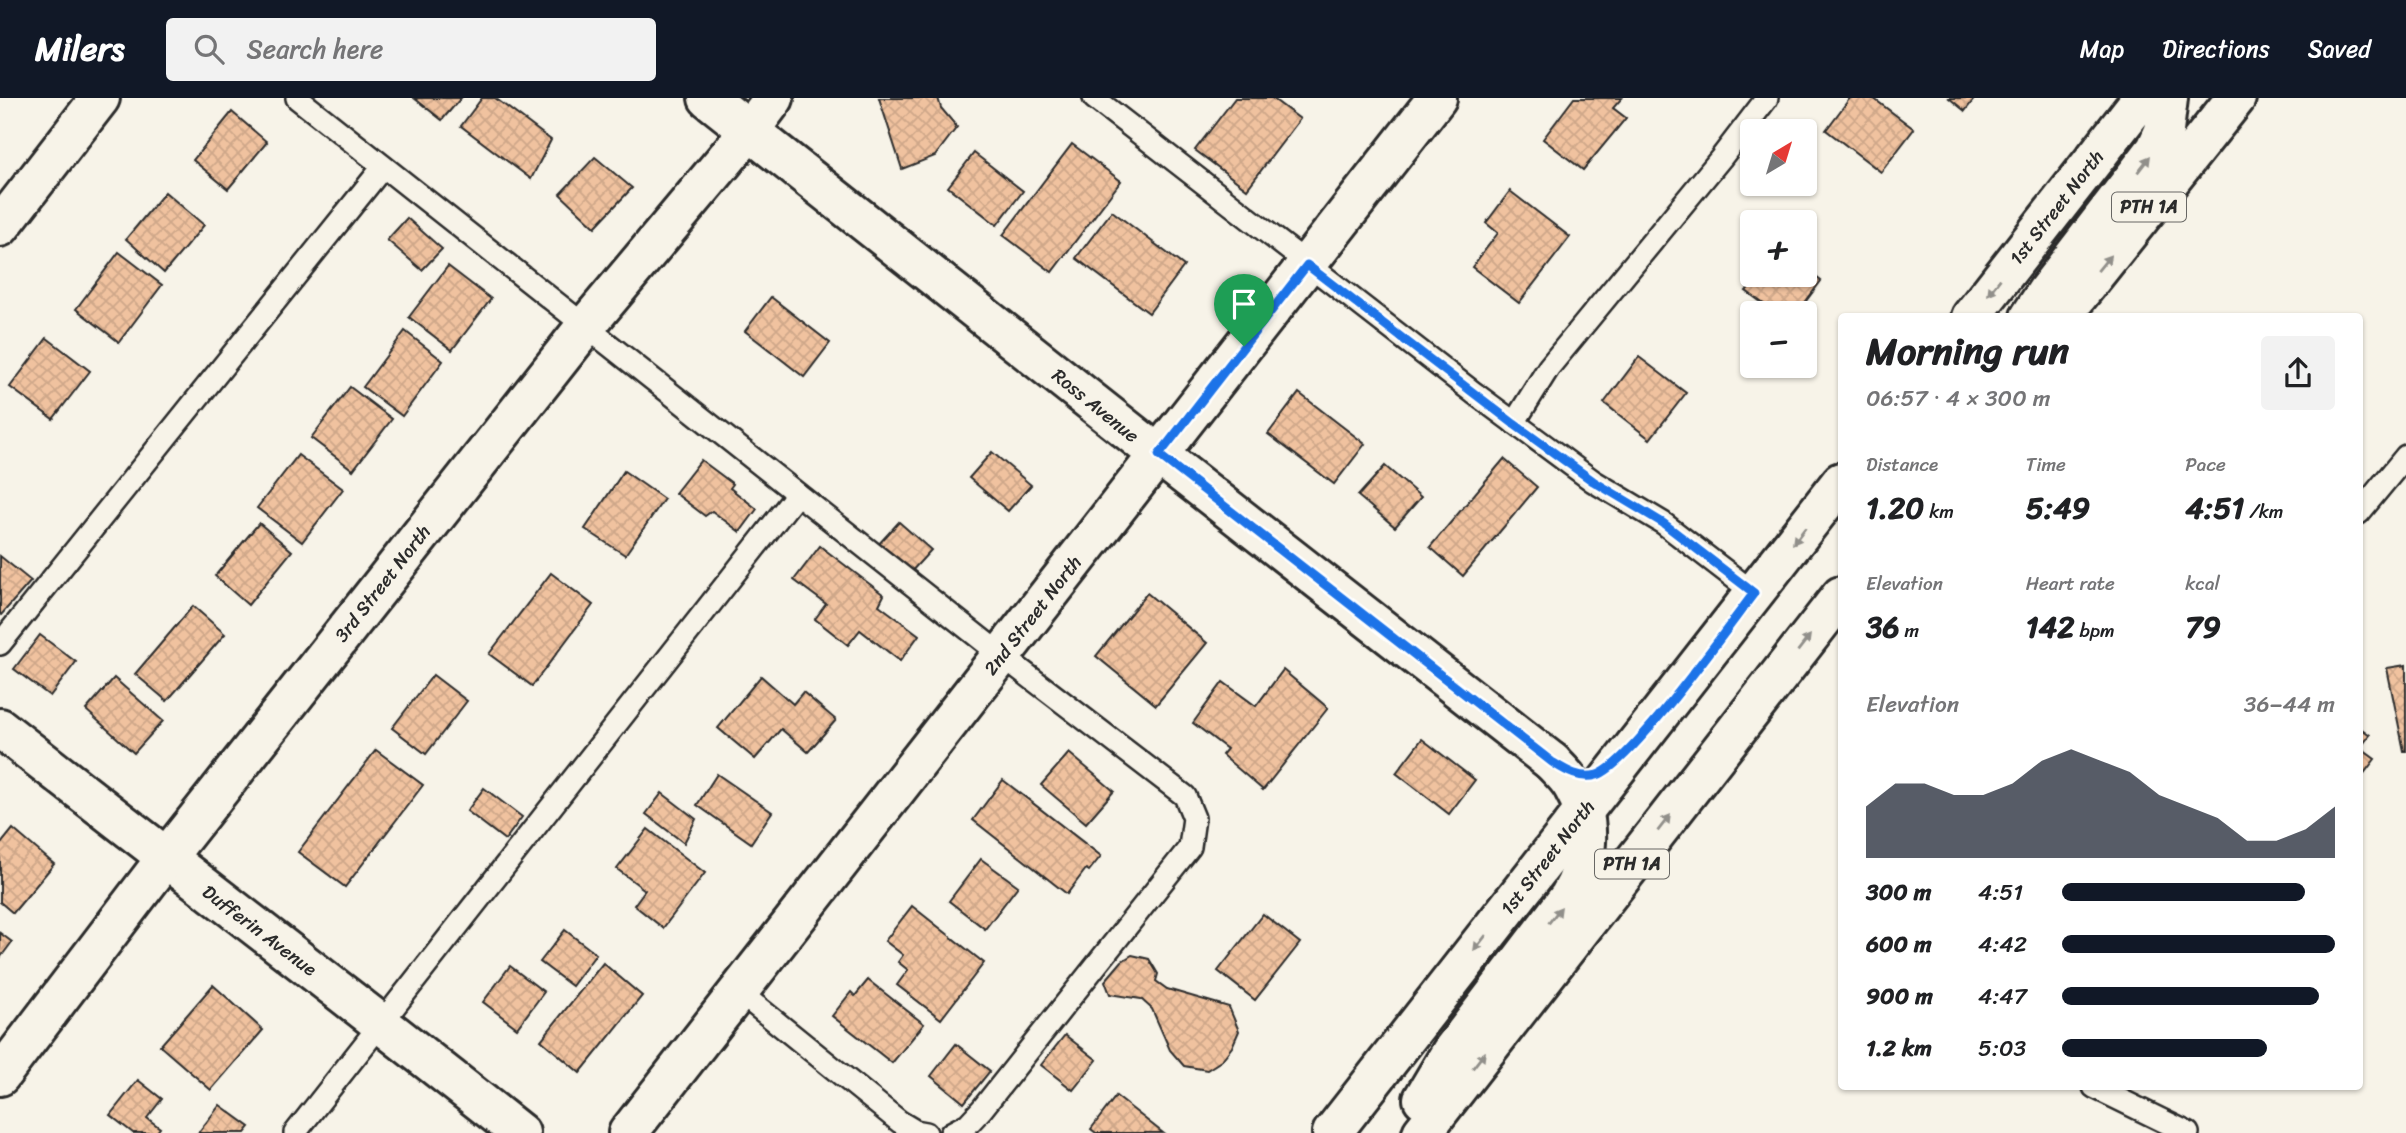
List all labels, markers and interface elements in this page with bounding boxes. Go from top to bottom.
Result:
search box [166,18,656,81]
text: Milers [35,20,124,78]
text: Search here [246,26,383,72]
text: Map [2080,28,2124,70]
text: Directions [2162,28,2270,70]
text: Saved [2308,28,2371,70]
icon: search [190,30,228,68]
north arrow [1740,119,1816,196]
map controls [1740,119,1817,378]
street label: 1st Street North [2001,142,2112,272]
one-way arrow [2137,156,2152,174]
road number: PTH 1A [2112,192,2186,222]
button: + [1740,210,1817,287]
one-way arrow [2096,255,2111,273]
pin [1214,274,1274,346]
one-way arrow [1988,278,2002,296]
icon: arrive [1225,285,1263,323]
button: − [1740,301,1817,378]
text: Morning run [1866,318,2069,385]
button: share [2261,336,2335,410]
street label: Ross Avenue [1045,360,1147,451]
text: 06:57 · 4 × 300 m [1866,378,2050,419]
text: Distance [1866,448,1938,481]
text: Time [2026,448,2066,481]
text: Pace [2185,448,2226,481]
text: 1.20 [1866,481,1924,535]
text: 5:49 [2026,481,2090,535]
text: 4:51 [2185,481,2244,535]
text: km [1924,495,1954,528]
text: /km [2244,495,2283,528]
street label: 3rd Street North [326,517,439,649]
one-way arrow [1792,527,1806,545]
street label: 2nd Street North [975,548,1090,683]
text: Elevation [1866,567,1943,600]
text: Heart rate [2026,567,2115,600]
text: kcal [2185,567,2220,600]
text: 36 [1866,600,1900,654]
text: 142 [2026,600,2075,654]
text: 79 [2185,600,2221,654]
text: m [1900,614,1919,647]
text: bpm [2075,614,2115,647]
one-way arrow [1797,634,1811,652]
text: Elevation [1866,684,1959,725]
text: 36–44 m [2244,684,2335,725]
street label: 1st Street North [1492,792,1603,922]
one-way arrow [1657,814,1672,832]
road number: PTH 1A [1595,850,1669,878]
text: 300 m [1866,872,1931,913]
text: 4:51 [1978,872,2023,913]
street label: Dufferin Avenue [195,876,324,985]
one-way arrow [1548,906,1562,924]
text: 600 m [1866,924,1932,965]
text: 4:42 [1978,924,2027,965]
one-way arrow [1473,933,1488,951]
text: 900 m [1866,976,1933,1017]
text: 4:47 [1978,976,2027,1017]
text: 1.2 km [1866,1028,1932,1069]
text: 5:03 [1978,1028,2026,1069]
one-way arrow [1472,1051,1486,1069]

